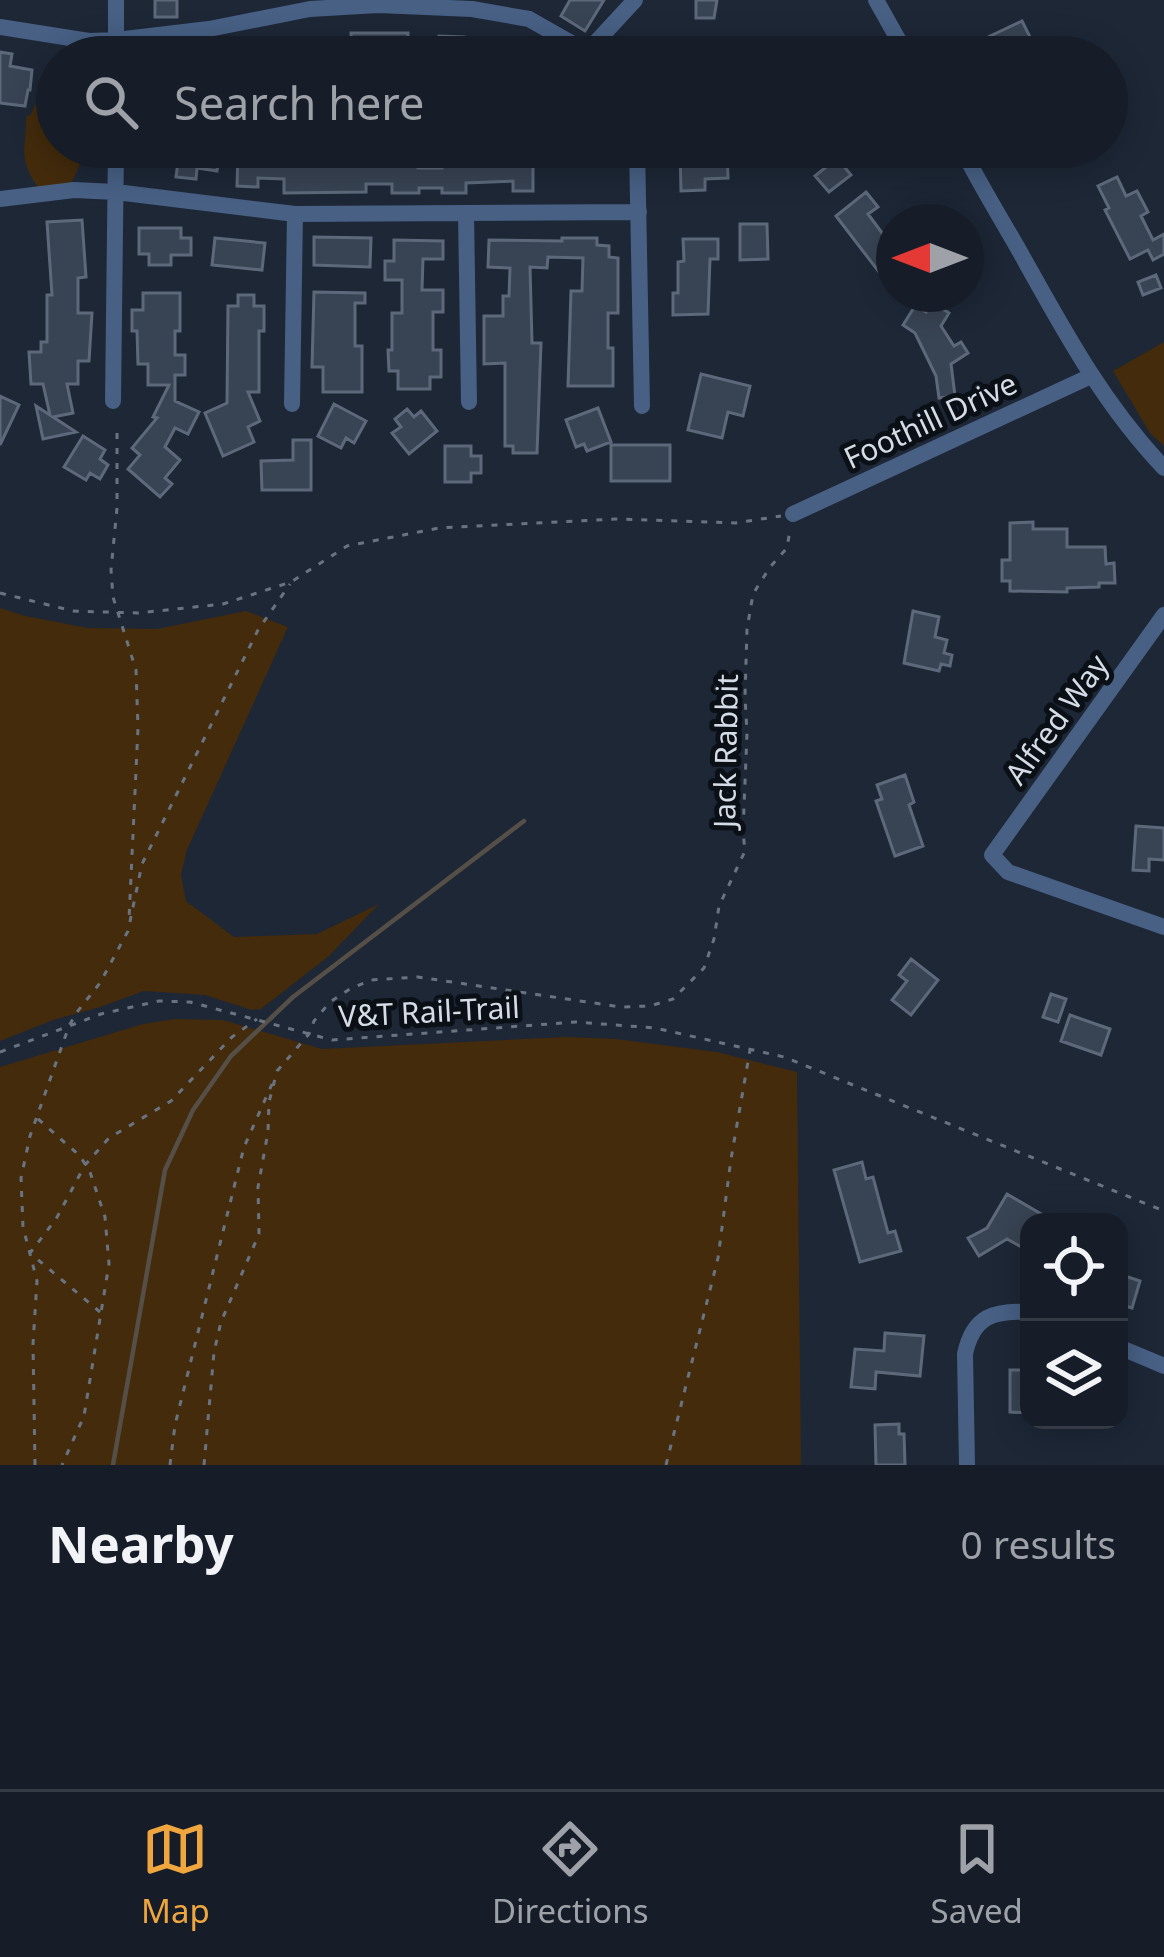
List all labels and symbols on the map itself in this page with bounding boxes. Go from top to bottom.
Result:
north arrow [876,204,984,312]
street label: Foothill Drive [837,362,1023,478]
street label: Alfred Way [995,645,1118,792]
street label: Jack Rabbit [703,673,747,831]
street label: V&T Rail-Trail [337,986,521,1036]

